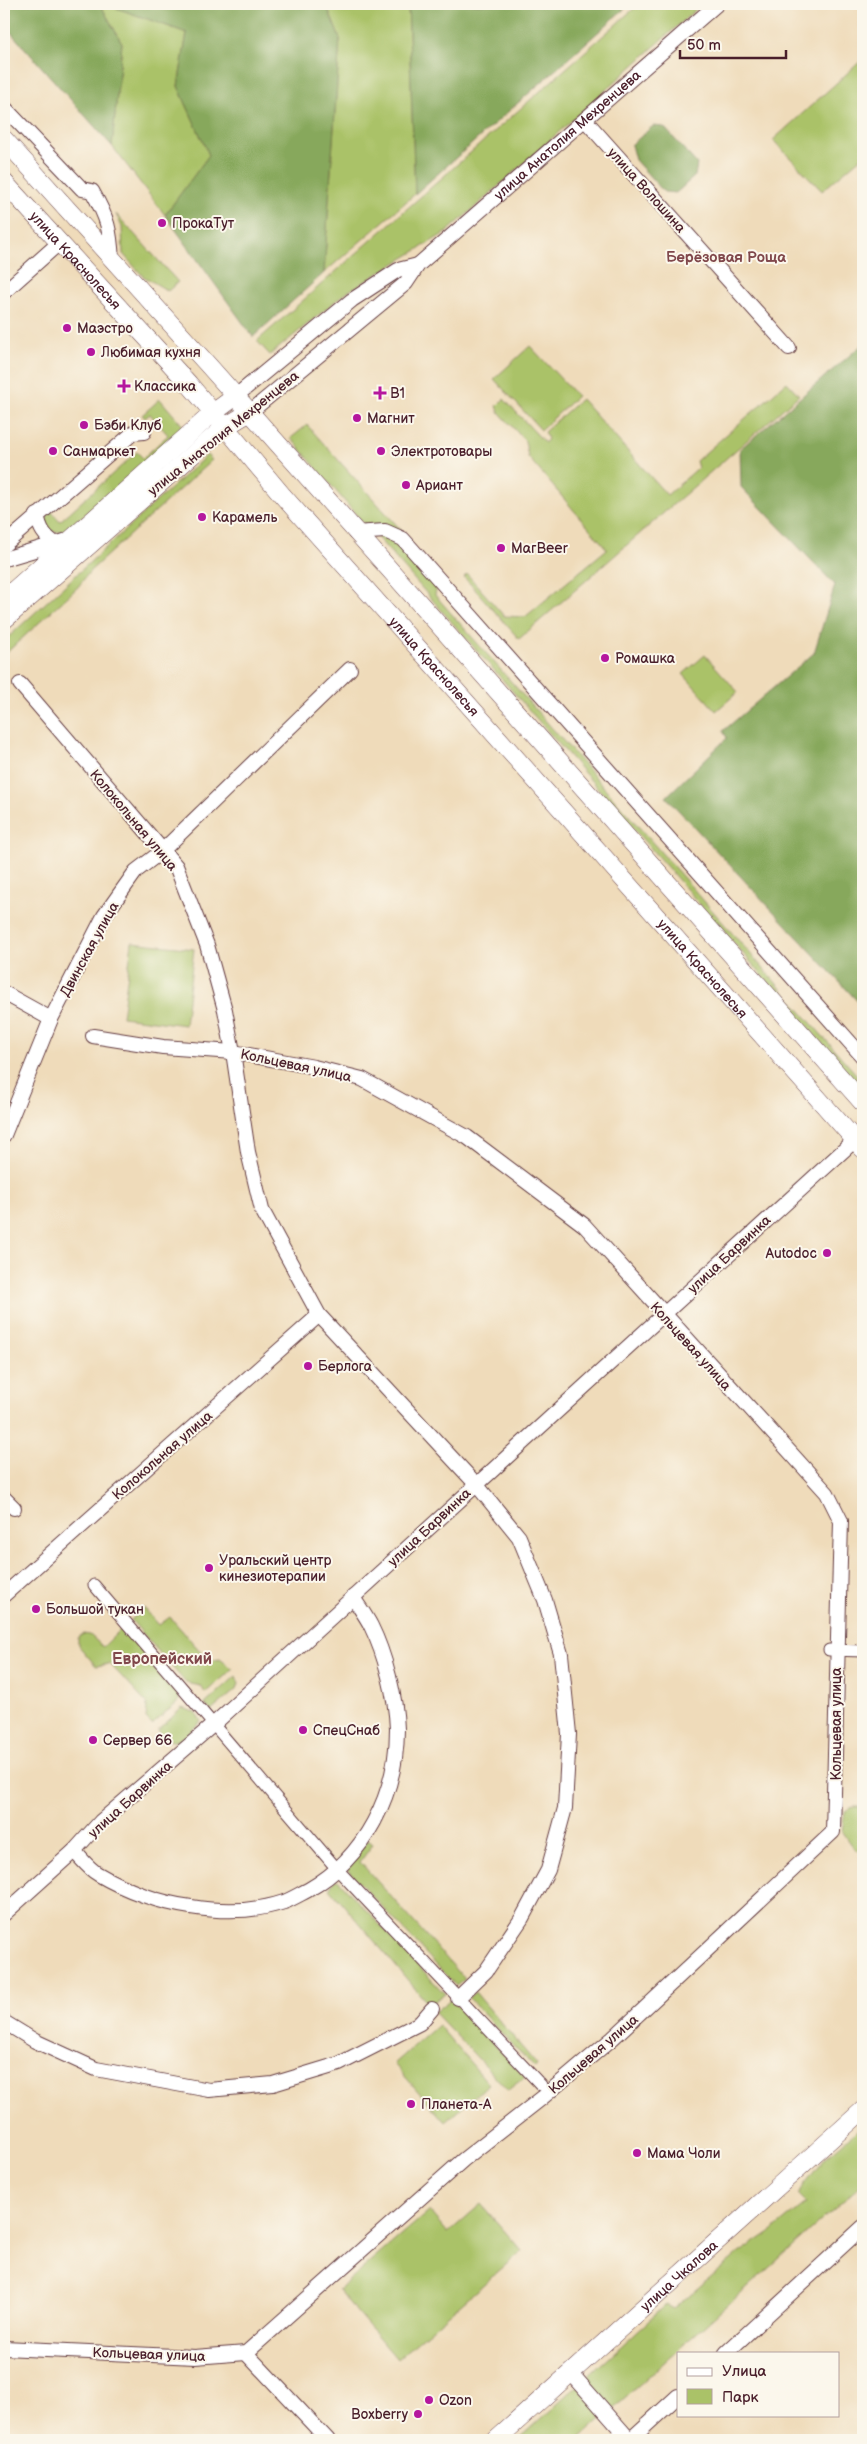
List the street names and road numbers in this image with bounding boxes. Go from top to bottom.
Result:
street label: улица Анатолия Мехренцева [491,66,645,204]
street label: улица Волошина [604,144,690,237]
street label: улица Краснолесья [26,208,125,313]
street label: улица Анатолия Мехренцева [145,367,303,499]
street label: улица Краснолесья [385,614,483,720]
street label: Колокольная улица [86,766,181,875]
street label: Двинская улица [56,898,123,1000]
street label: улица Краснолесья [654,916,751,1022]
street label: Кольцевая улица [239,1045,354,1086]
street label: улица Барвинка [684,1211,775,1297]
street label: Кольцевая улица [647,1299,735,1395]
street label: Колокольная улица [109,1407,216,1504]
street label: улица Барвинка [384,1484,475,1570]
street label: Кольцевая улица [828,1667,845,1781]
street label: улица Барвинка [85,1757,176,1841]
street label: Кольцевая улица [545,2010,642,2098]
street label: улица Чкалова [637,2236,722,2315]
street label: Кольцевая улица [92,2344,206,2365]

